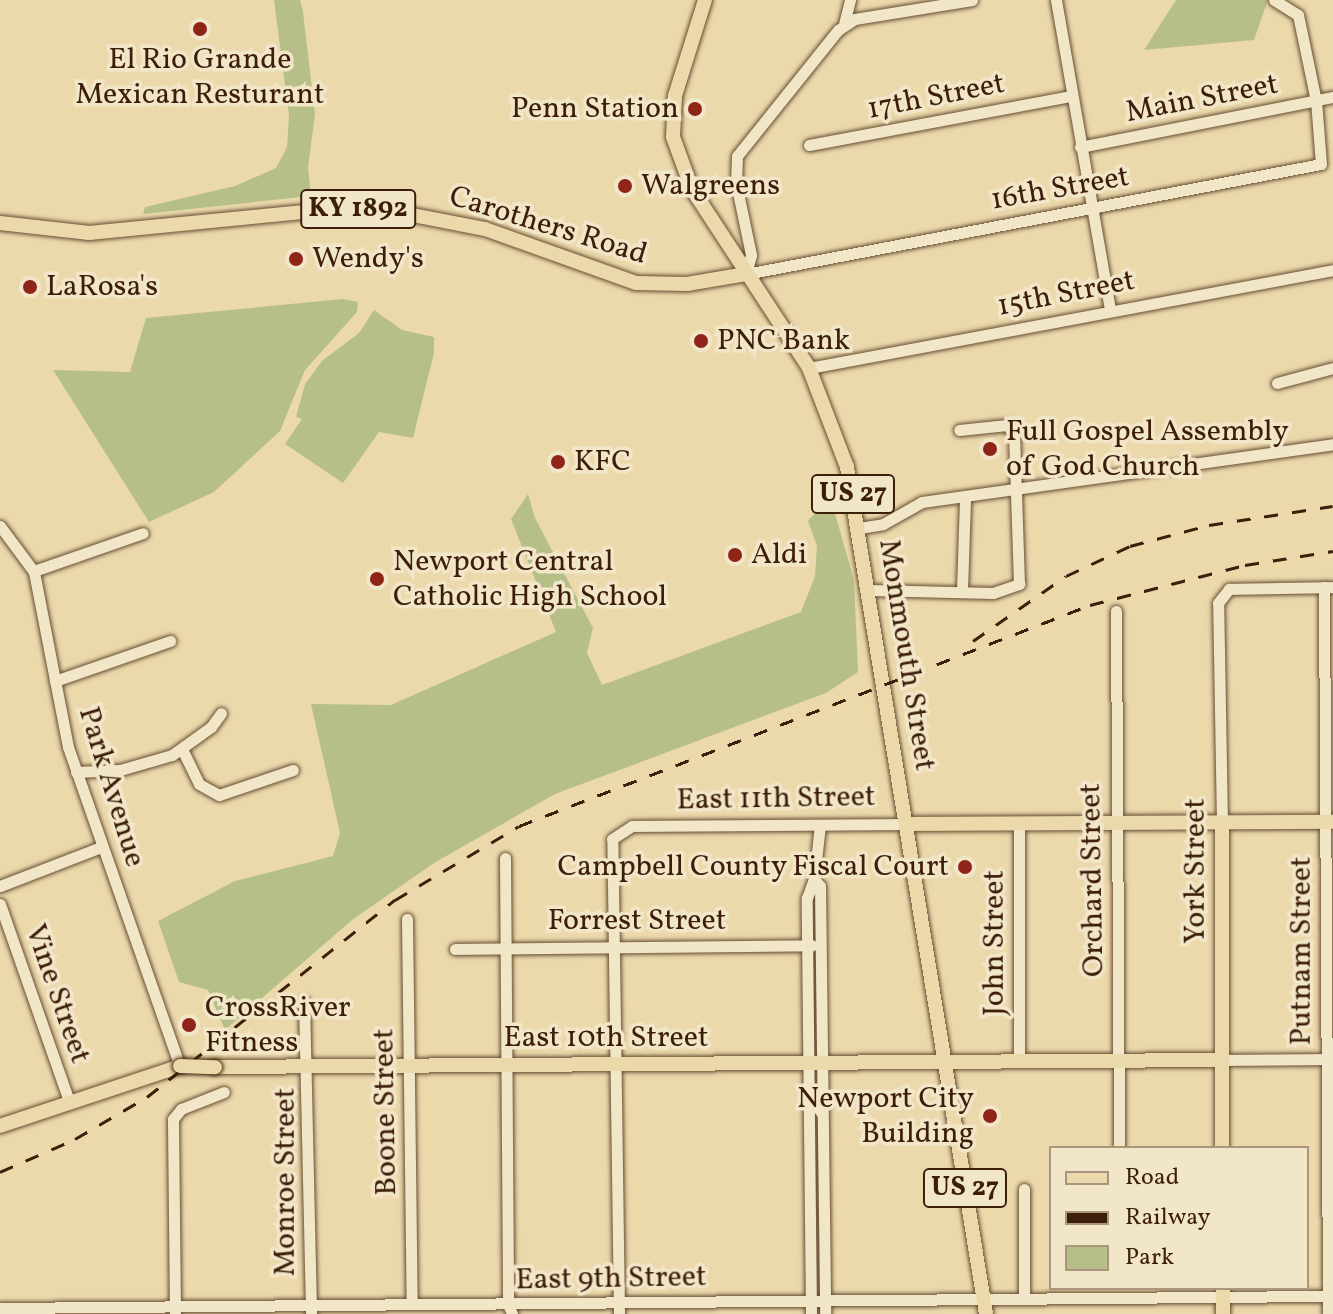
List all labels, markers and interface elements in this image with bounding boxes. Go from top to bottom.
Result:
marker: El Rio Grande Mexican Resturant [191,20,209,38]
place label: El Rio Grande Mexican Resturant [76,42,324,112]
street label: 17th Street [864,66,1008,128]
street label: Main Street [1123,67,1281,131]
place label: Penn Station [511,91,679,127]
marker: Penn Station [686,100,704,118]
street label: 16th Street [988,159,1132,219]
place label: Walgreens [641,168,780,204]
marker: Walgreens [616,177,634,195]
street label: Carothers Road [445,179,651,273]
road number: KY 1892 [300,185,416,233]
place label: Wendy's [312,241,424,277]
marker: Wendy's [287,250,305,268]
street label: 15th Street [994,263,1138,325]
place label: LaRosa's [46,269,158,305]
marker: LaRosa's [21,278,39,296]
place label: PNC Bank [717,323,850,359]
marker: PNC Bank [692,332,710,350]
place label: Full Gospel Assembly of God Church [1006,414,1289,484]
marker: Full Gospel Assembly of God Church [981,440,999,458]
place label: KFC [574,444,631,480]
marker: KFC [549,453,567,471]
road number: US 27 [809,470,897,518]
place label: Aldi [751,537,807,573]
street label: Monmouth Street [870,537,942,773]
place label: Newport Central Catholic High School [393,544,667,614]
marker: Aldi [726,546,744,564]
marker: Newport Central Catholic High School [368,570,386,588]
street label: Park Avenue [70,703,152,871]
street label: East 11th Street [676,779,876,819]
street label: Orchard Street [1073,783,1113,977]
street label: York Street [1178,798,1214,944]
place label: Campbell County Fiscal Court [557,849,949,885]
street label: Putnam Street [1284,857,1320,1045]
marker: Campbell County Fiscal Court [956,858,974,876]
street label: John Street [977,870,1013,1016]
street label: Forrest Street [548,903,726,939]
street label: Vine Street [16,920,98,1068]
place label: CrossRiver Fitness [205,990,351,1060]
marker: CrossRiver Fitness [180,1016,198,1034]
street label: East 10th Street [503,1020,709,1056]
street label: Boone Street [367,1028,405,1196]
place label: Newport City Building [797,1081,974,1152]
street label: Monroe Street [268,1088,304,1276]
marker: Newport City Building [981,1107,999,1125]
legend [1049,1146,1309,1290]
text: Road [1125,1161,1179,1195]
road number: US 27 [921,1164,1009,1212]
text: Railway [1125,1201,1211,1235]
text: Park [1125,1241,1174,1275]
street label: East 9th Street [515,1259,707,1299]

